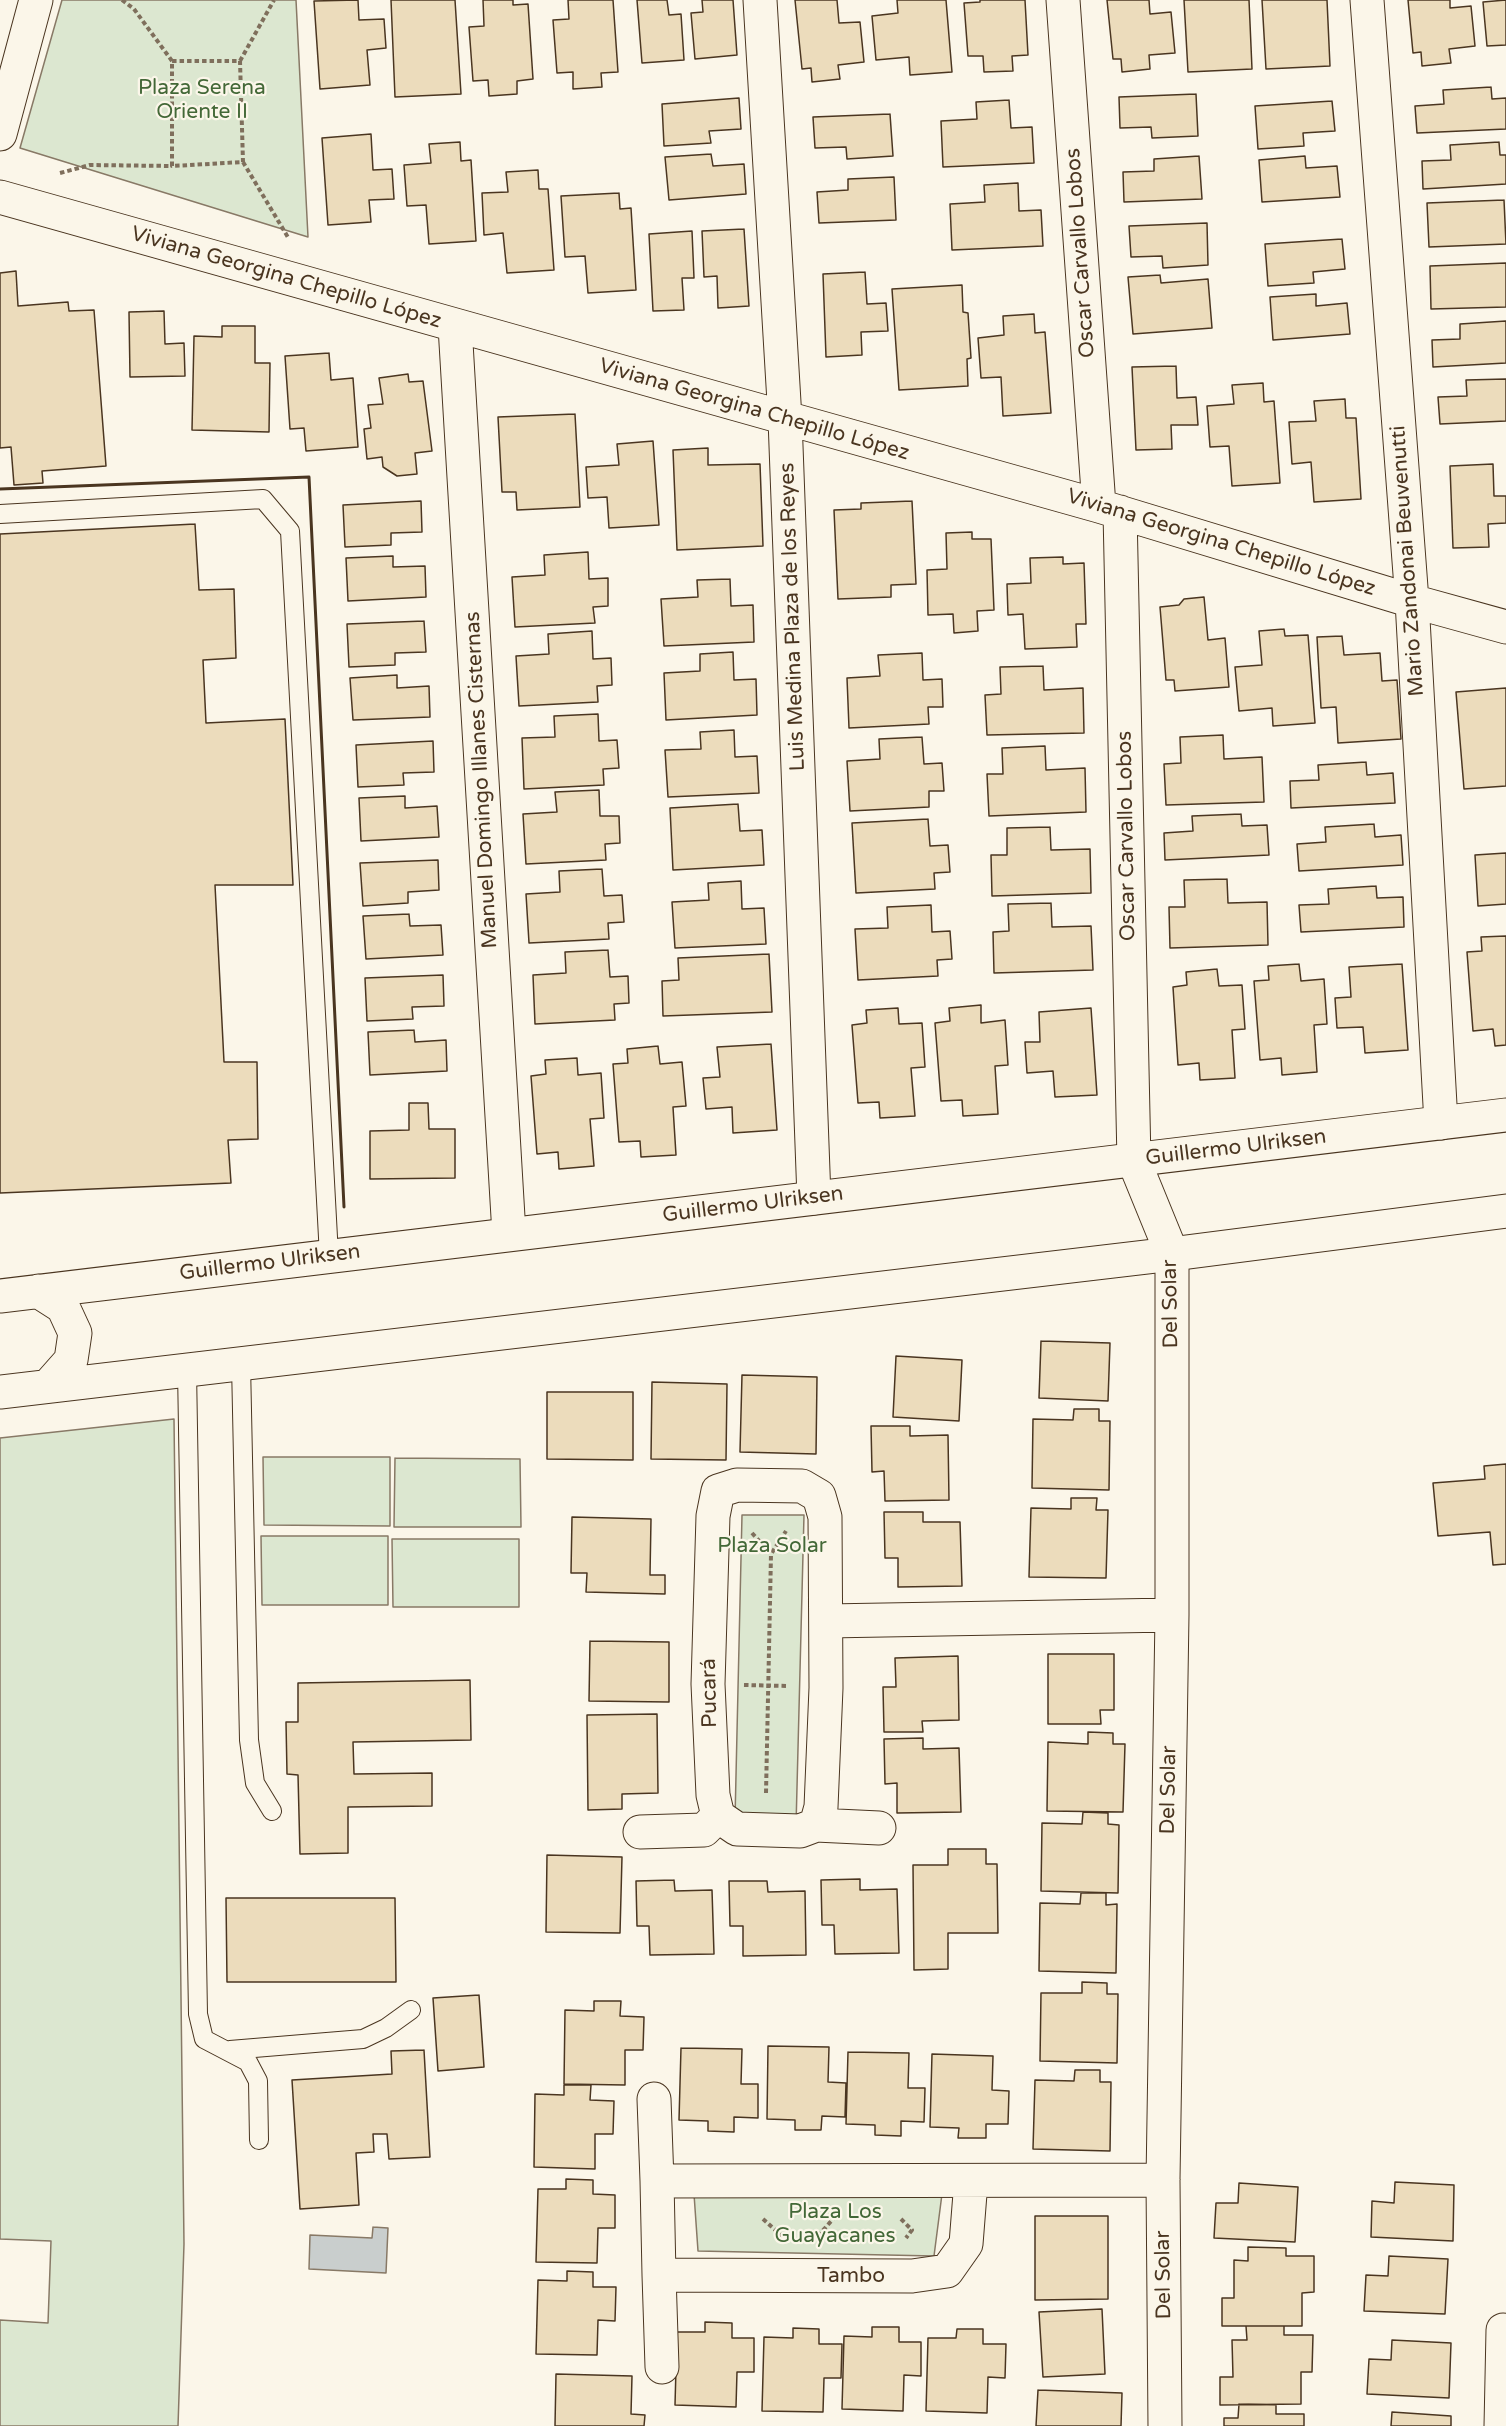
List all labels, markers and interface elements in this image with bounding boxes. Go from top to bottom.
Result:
park label: Plaza Serena Oriente II [138,75,266,125]
street label: Oscar Carvallo Lobos [1061,147,1101,359]
street label: Viviana Georgina Chepillo López [128,222,444,334]
street label: Viviana Georgina Chepillo López [596,354,912,466]
street label: Mario Zandonai Beuvenutti [1386,425,1430,697]
street label: Luis Medina Plaza de los Reyes [775,462,811,772]
street label: Viviana Georgina Chepillo López [1064,484,1378,602]
street label: Manuel Domingo Illanes Cisternas [461,611,503,949]
street label: Oscar Carvallo Lobos [1113,731,1141,941]
street label: Guillermo Ulriksen [1144,1124,1328,1172]
street label: Guillermo Ulriksen [661,1181,845,1229]
street label: Guillermo Ulriksen [178,1239,362,1287]
street label: Del Solar [1158,1259,1184,1349]
park label: Plaza Solar [717,1533,827,1559]
street label: Pucará [697,1658,723,1728]
street label: Del Solar [1156,1745,1182,1835]
park label: Plaza Los Guayacanes [774,2199,896,2249]
street label: Del Solar [1151,2230,1177,2320]
street label: Tambo [817,2263,885,2289]

